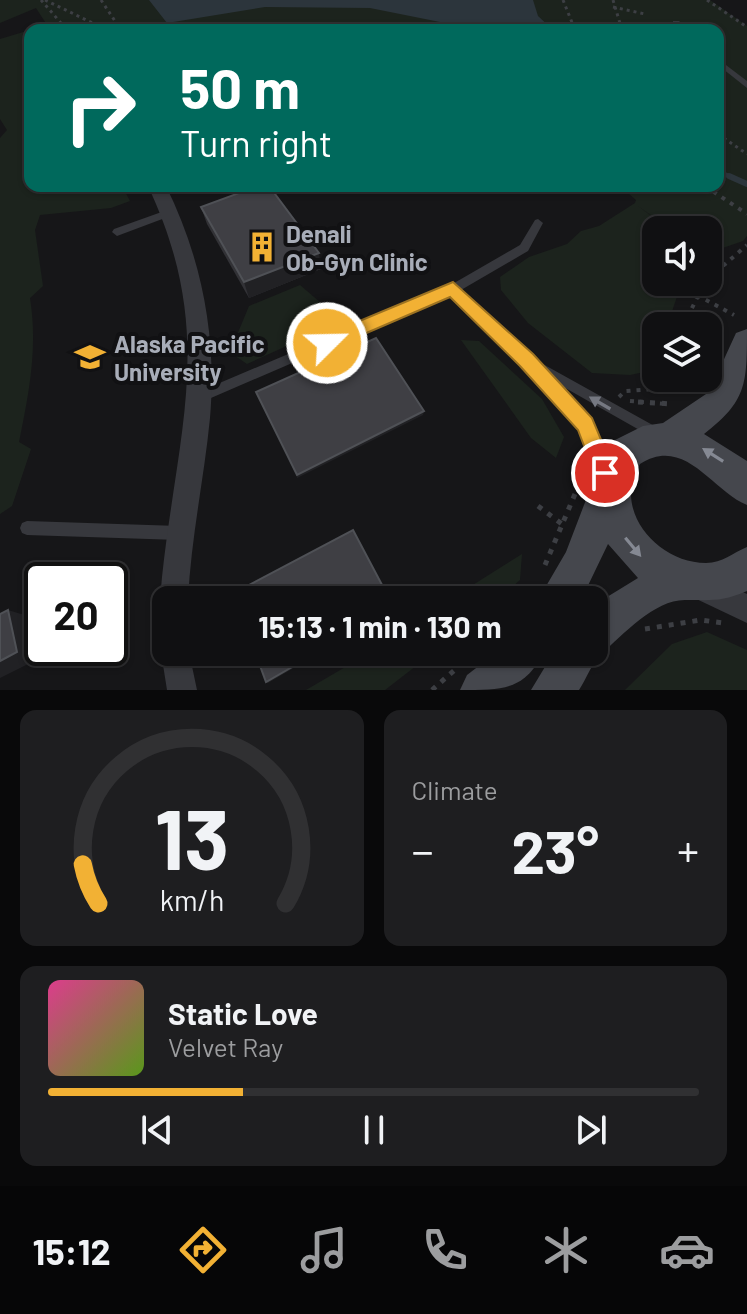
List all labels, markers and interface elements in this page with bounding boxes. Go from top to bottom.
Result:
text: 50 m [180,53,300,120]
icon: right [48,56,152,160]
text: Turn right [180,121,332,164]
map controls [642,216,722,392]
button: sound [642,216,722,296]
place label: Denali Ob-Gyn Clinic [286,219,428,276]
building icon: Denali Ob-Gyn Clinic [245,230,279,264]
position arrow [285,301,369,385]
button: layers [642,312,722,392]
place label: Alaska Pacific University [114,329,265,386]
school or university icon: Alaska Pacific University [73,340,107,374]
one-way arrow [589,396,611,410]
pin [571,439,639,507]
one-way arrow [702,448,724,462]
icon: arrive [583,451,627,495]
one-way arrow [624,536,641,556]
speed limit sign: 20 [24,562,128,666]
text: 15:13 · 1 min · 130 m [258,608,502,644]
text: Climate [412,774,498,805]
text: 13 [155,787,229,887]
text: 23° [511,814,599,886]
text: − [412,823,434,876]
text: + [677,823,699,876]
text: km/h [159,882,224,917]
text: Static Love [168,995,318,1031]
text: Velvet Ray [168,1031,283,1062]
icon: previous [135,1108,179,1152]
icon: pause [352,1108,396,1152]
icon: next [569,1108,613,1152]
icon: directions [175,1222,231,1278]
icon: music [296,1222,352,1278]
icon: phone [417,1222,473,1278]
icon: climate [538,1222,594,1278]
icon: car [659,1222,715,1278]
text: 15:12 [32,1229,111,1272]

